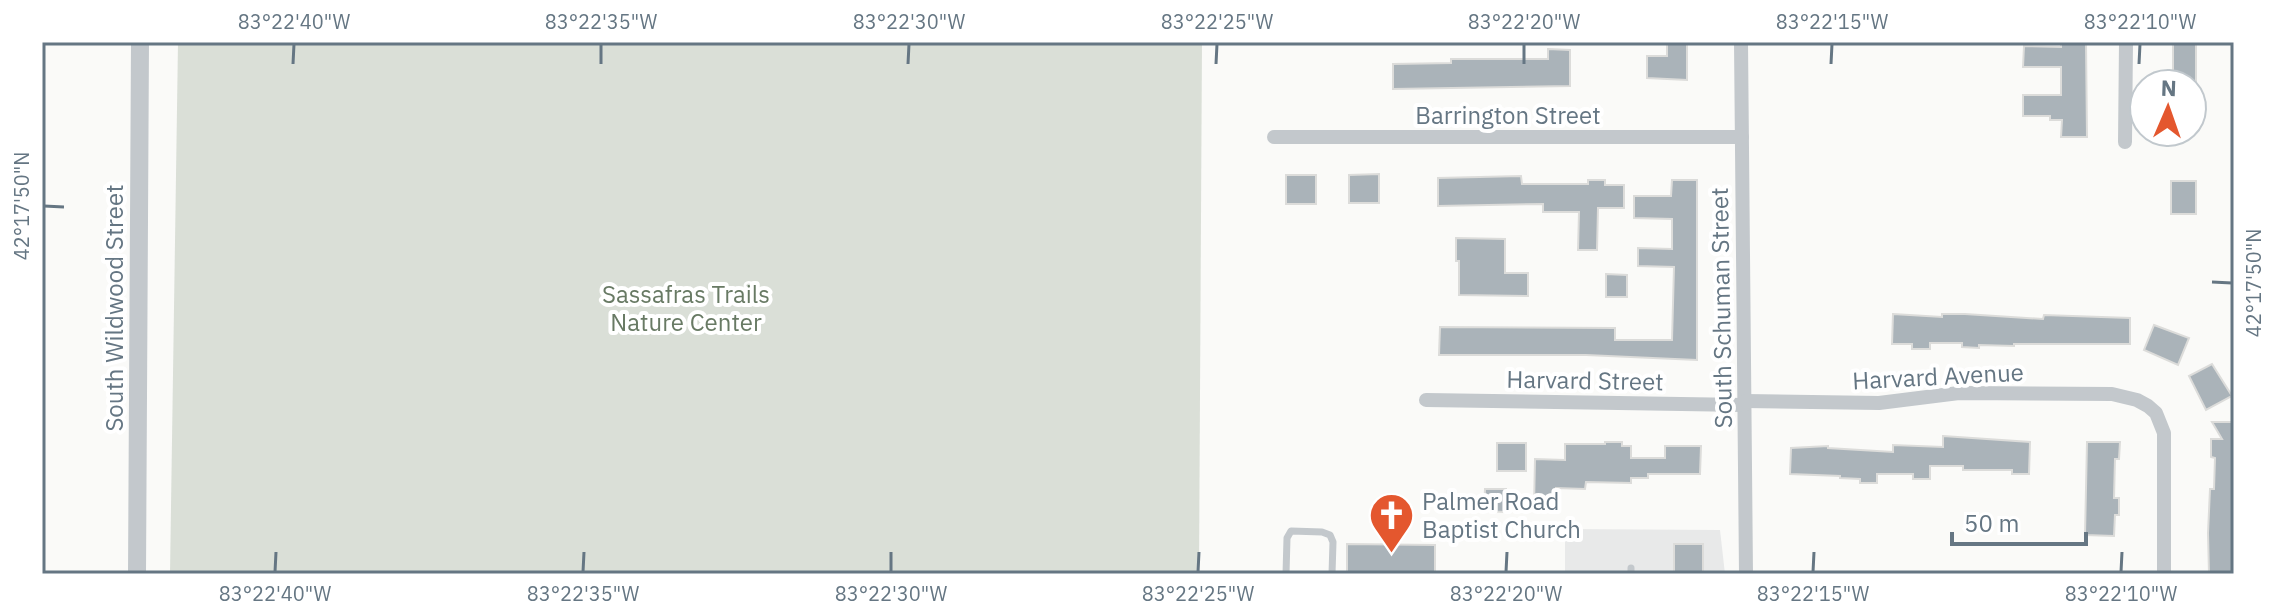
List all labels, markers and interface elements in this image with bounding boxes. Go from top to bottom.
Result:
text: 83°22'40"W [238,8,351,35]
text: 83°22'35"W [545,8,658,35]
text: 83°22'30"W [853,8,966,35]
text: 83°22'25"W [1161,8,1274,35]
text: 83°22'20"W [1468,8,1581,35]
text: 83°22'15"W [1776,8,1889,35]
text: 83°22'10"W [2084,8,2197,35]
north arrow [2128,68,2208,148]
text: N [2160,73,2177,102]
street label: Barrington Street [1415,99,1601,131]
text: 42°17'50"N [8,152,35,260]
street label: South Wildwood Street [98,184,130,432]
street label: South Schuman Street [1703,187,1739,429]
text: 42°17'50"N [2240,229,2267,337]
park label: Sassafras Trails Nature Center [602,278,770,338]
street label: Harvard Avenue [1851,356,2025,396]
street label: Harvard Street [1506,363,1664,397]
place label: Palmer Road Baptist Church [1422,485,1581,545]
church icon: Palmer Road Baptist Church [1367,491,1415,554]
scale bar [1952,496,2086,546]
text: 50 m [1964,507,2019,539]
text: 83°22'40"W [219,580,332,607]
text: 83°22'35"W [527,580,640,607]
text: 83°22'30"W [835,580,948,607]
text: 83°22'25"W [1142,580,1255,607]
text: 83°22'20"W [1450,580,1563,607]
text: 83°22'15"W [1757,580,1870,607]
text: 83°22'10"W [2065,580,2178,607]

